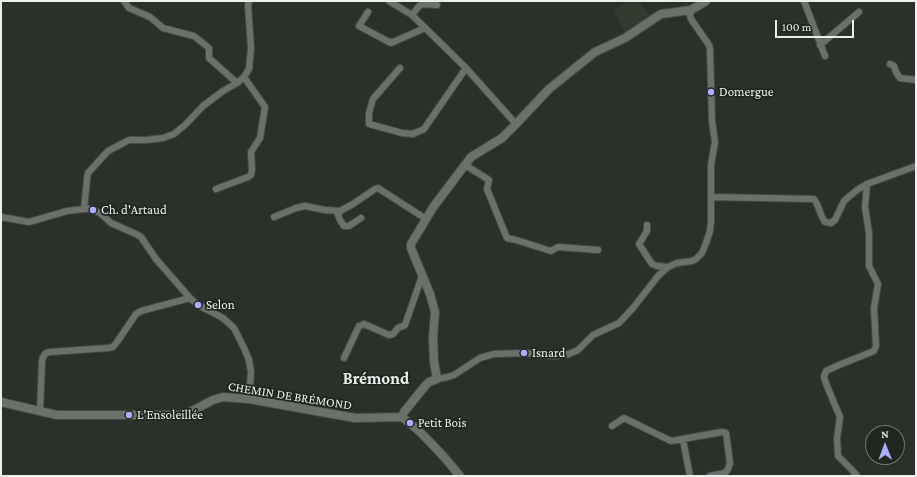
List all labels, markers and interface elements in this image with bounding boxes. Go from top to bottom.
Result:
scale bar [777,12,856,38]
text: 100 m [782,20,811,34]
place label: Domergue [719,84,774,100]
marker: Domergue [706,87,716,97]
place label: Ch. d'Artaud [101,202,167,218]
marker: Ch. d'Artaud [88,205,98,215]
place label: Selon [206,297,235,313]
marker: Selon [193,300,203,310]
place label: Isnard [532,345,565,361]
marker: Isnard [519,348,529,358]
district label: Brémond [343,369,409,389]
street label: CHEMIN DE BRÉMOND [227,379,353,413]
place label: L'Ensoleillée [137,407,203,423]
marker: L'Ensoleillée [124,410,134,420]
place label: Petit Bois [418,415,466,431]
marker: Petit Bois [405,418,415,428]
north arrow [865,425,905,465]
text: N [881,428,889,440]

